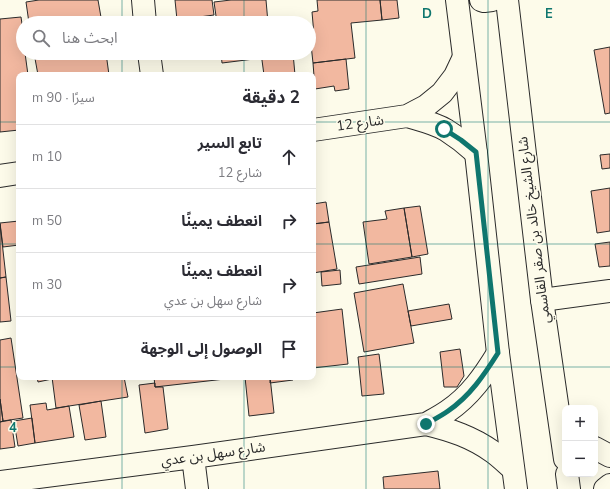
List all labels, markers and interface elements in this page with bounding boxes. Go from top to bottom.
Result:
text: D [422,5,432,23]
text: E [545,5,553,23]
search box [16,16,316,60]
icon: search [30,27,52,49]
text: ابحث هنا [62,28,118,48]
text: 2 دقيقة [242,86,300,109]
text: سيرًا · 90 m [32,89,95,107]
street label: شارع 12 [335,110,385,137]
route start [435,120,453,138]
text: تابع السير [198,133,262,153]
street label: شارع الشيخ خالد بن صقر القاسمي [513,135,556,325]
icon: ahead [278,146,300,168]
text: 10 m [32,148,62,166]
text: شارع 12 [218,164,262,182]
icon: right [278,210,300,232]
text: انعطف يمينًا [181,211,262,231]
text: 50 m [32,212,62,230]
text: انعطف يمينًا [181,261,262,281]
icon: right [278,274,300,296]
text: 30 m [32,276,62,294]
text: شارع سهل بن عدي [164,292,262,310]
icon: arrive [278,338,300,360]
text: الوصول إلى الوجهة [141,339,262,359]
map controls [562,405,598,477]
button: + [562,405,598,441]
route end [417,415,435,433]
text: 4 [9,419,17,437]
street label: شارع سهل بن عدي [159,437,267,472]
button: − [562,441,598,477]

